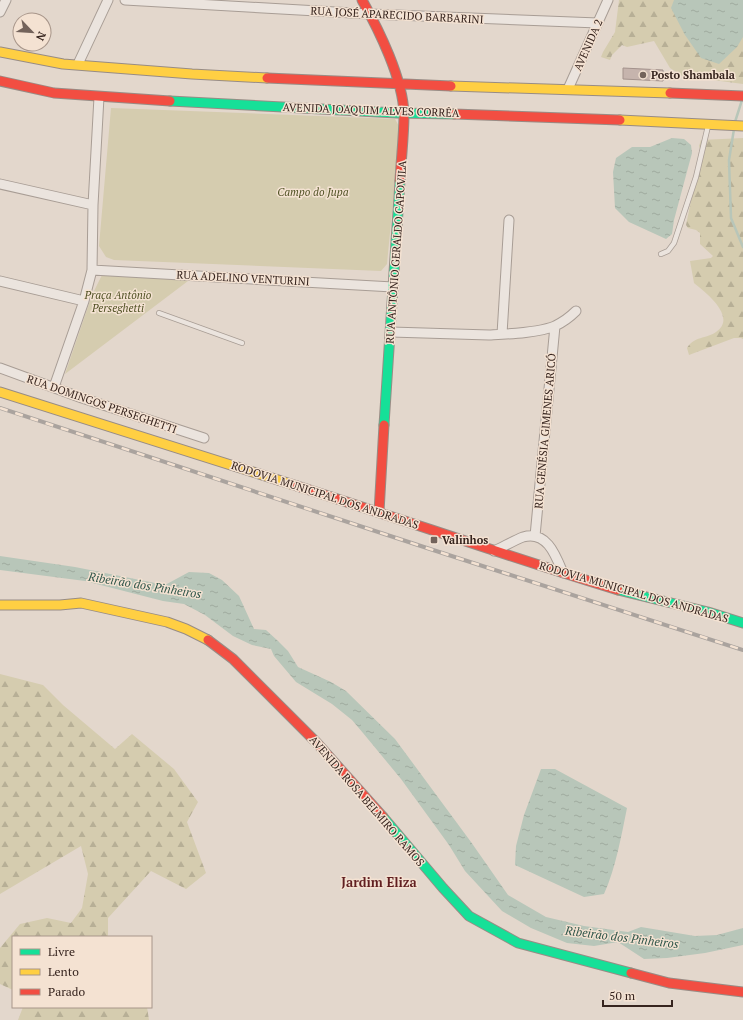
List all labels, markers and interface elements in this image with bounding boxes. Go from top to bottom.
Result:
street label: RUA JOSÉ APARECIDO BARBARINI [310,3,484,27]
north arrow [12,12,52,52]
street label: AVENIDA 2 [570,17,606,73]
text: N [33,29,49,44]
place label: Posto Shambala [651,68,735,82]
marker: Posto Shambala [638,70,648,80]
street label: AVENIDA JOAQUIM ALVES CORRÊA [282,100,460,120]
street label: RUA ANTÔNIO GERALDO CAPOVILA [383,159,409,344]
park label: Campo do Jupa [277,185,349,199]
street label: RUA ADELINO VENTURINI [176,268,310,288]
park label: Praça Antônio Perseghetti [84,288,152,315]
street label: RUA GENÉSIA GIMENES ARICÓ [531,353,559,509]
street label: RUA DOMINGOS PERSEGHETTI [25,372,179,436]
street label: RODOVIA MUNICIPAL DOS ANDRADAS [230,458,421,532]
place label: Valinhos [442,533,488,547]
marker: Valinhos [429,535,439,545]
street label: RODOVIA MUNICIPAL DOS ANDRADAS [538,558,730,626]
water label: Ribeirão dos Pinheiros [86,568,203,601]
street label: AVENIDA ROSA BELMIRO RAMOS [307,733,428,869]
district label: Jardim Eliza [341,873,418,891]
water label: Ribeirão dos Pinheiros [563,922,680,951]
legend [12,936,152,1008]
text: Livre [48,944,75,959]
text: Lento [48,964,79,979]
scale bar [603,982,672,1008]
text: Parado [48,984,86,999]
text: 50 m [609,988,636,1003]

